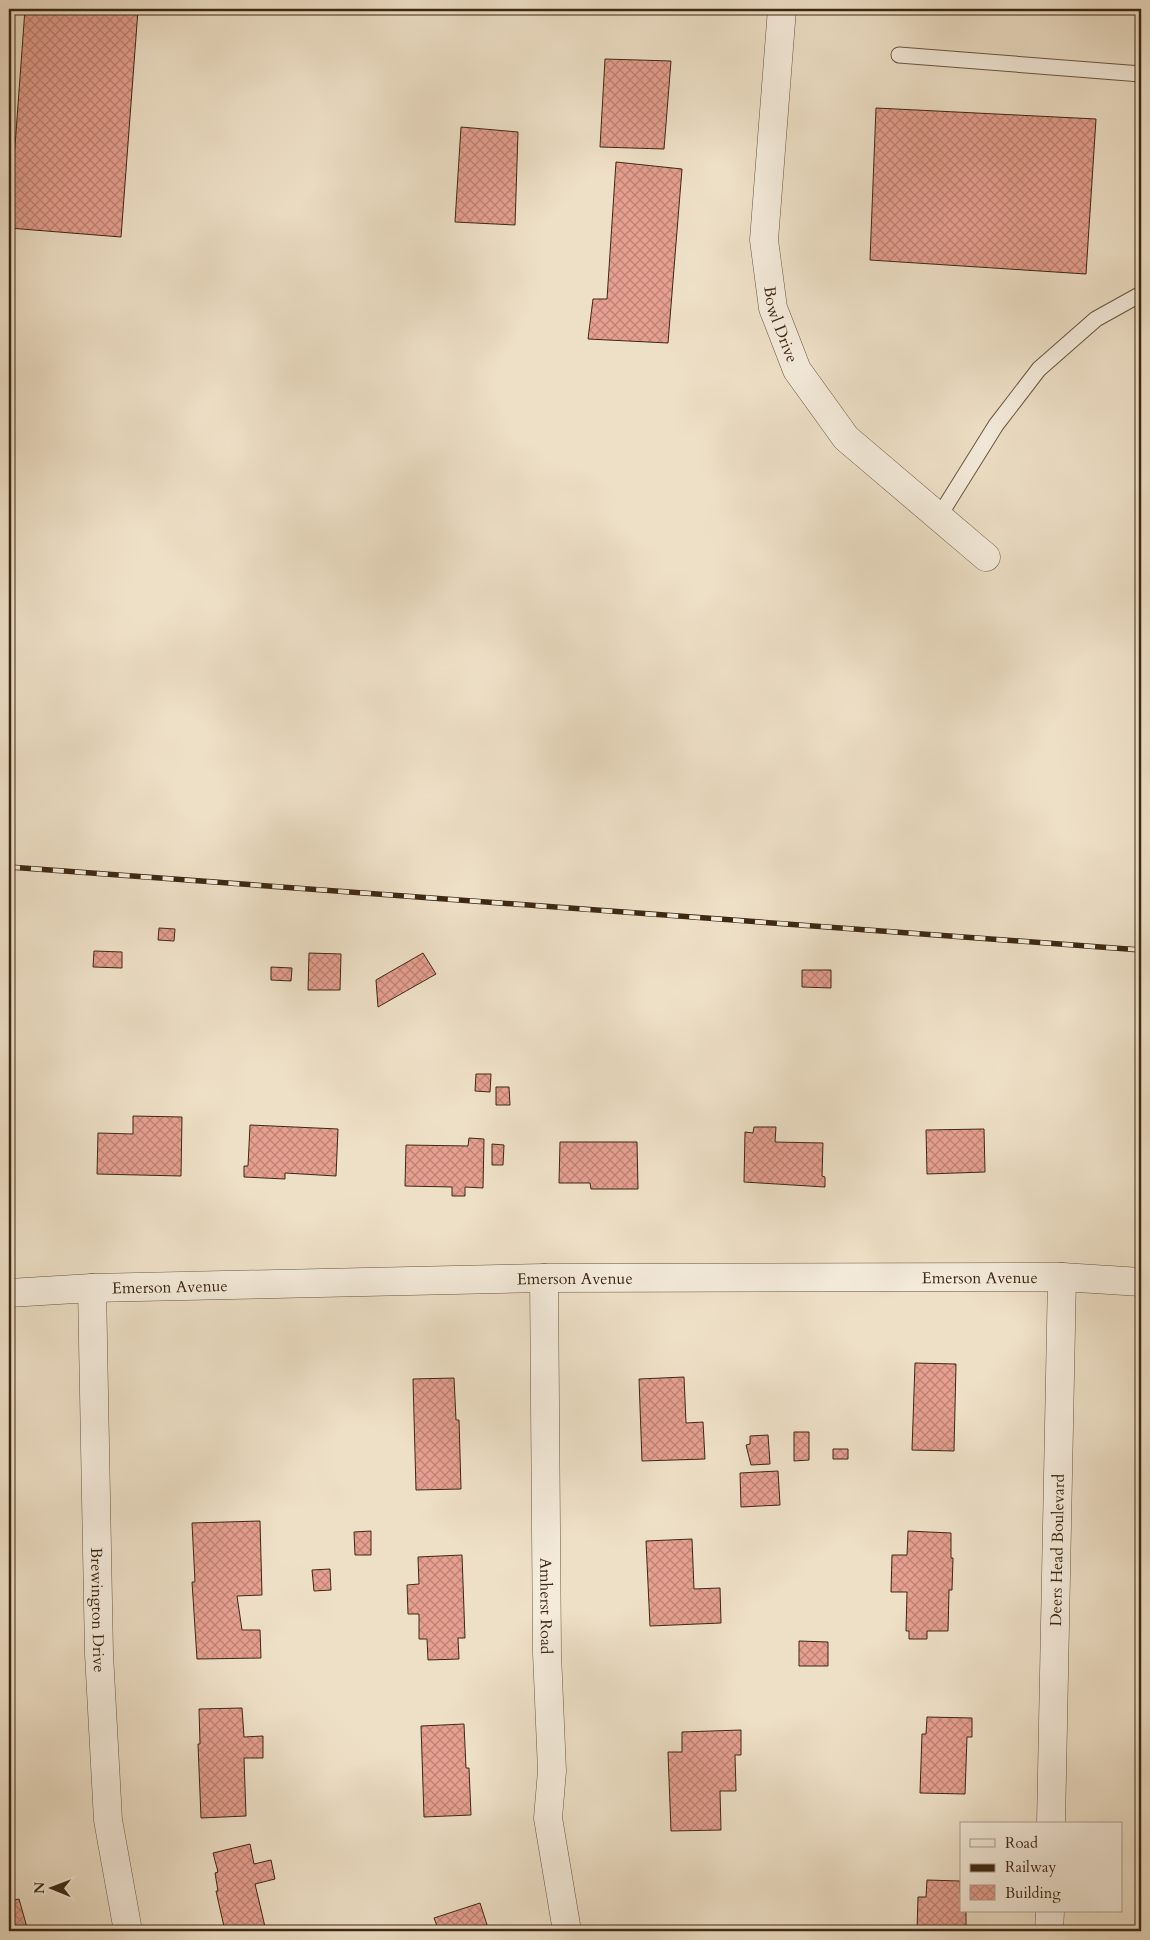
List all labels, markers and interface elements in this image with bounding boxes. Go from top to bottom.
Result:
street label: Bowl Drive [758,285,803,366]
street label: Emerson Avenue [922,1267,1038,1289]
street label: Emerson Avenue [517,1268,633,1291]
street label: Emerson Avenue [112,1275,228,1300]
street label: Deers Head Boulevard [1045,1473,1070,1627]
street label: Brewington Drive [85,1547,110,1673]
street label: Amherst Road [534,1558,557,1655]
legend [960,1822,1122,1912]
text: Road [1005,1833,1038,1853]
text: Railway [1005,1857,1056,1877]
north arrow [28,1862,78,1912]
text: N [30,1882,49,1894]
text: Building [1005,1883,1061,1903]

